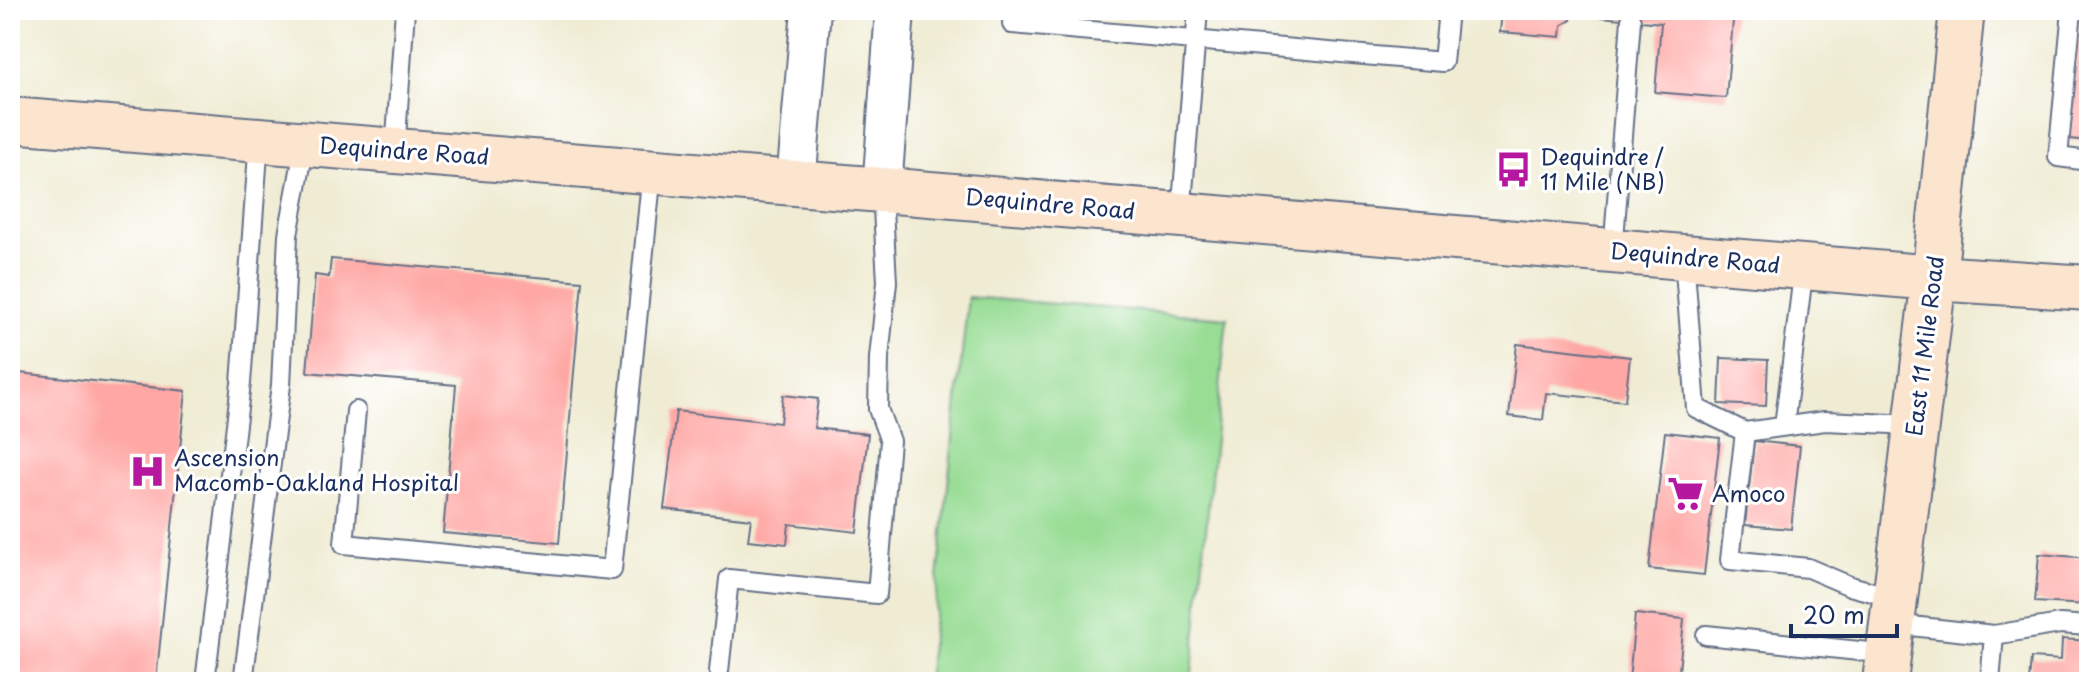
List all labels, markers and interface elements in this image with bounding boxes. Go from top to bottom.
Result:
street label: Dequindre Road [318,127,490,172]
place label: Dequindre / 11 Mile (NB) [1540,139,1665,197]
bus stop icon: Dequindre / 11 Mile (NB) [1495,151,1533,189]
street label: Dequindre Road [964,179,1137,226]
street label: Dequindre Road [1609,233,1782,280]
street label: East 11 Mile Road [1896,254,1951,438]
place label: Ascension Macomb-Oakland Hospital [174,440,459,498]
hospital icon: Ascension Macomb-Oakland Hospital [129,452,167,490]
supermarket icon: Amoco [1667,475,1705,513]
place label: Amoco [1712,476,1785,509]
scale bar [1791,588,1897,638]
text: 20 m [1803,596,1865,632]

